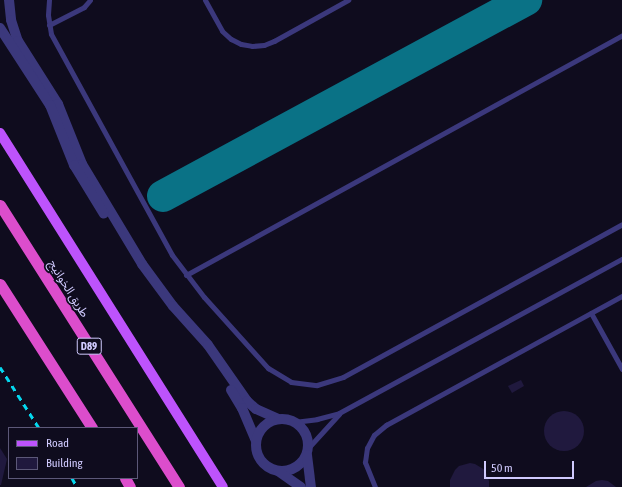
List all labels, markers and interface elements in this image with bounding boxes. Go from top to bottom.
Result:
street label: طريق الخوانيج [45,258,91,320]
road number: D89 [76,337,102,355]
legend [8,427,138,479]
text: Road [46,436,69,450]
scale bar [486,453,576,479]
text: Building [46,456,83,470]
text: 50 m [491,461,513,475]

